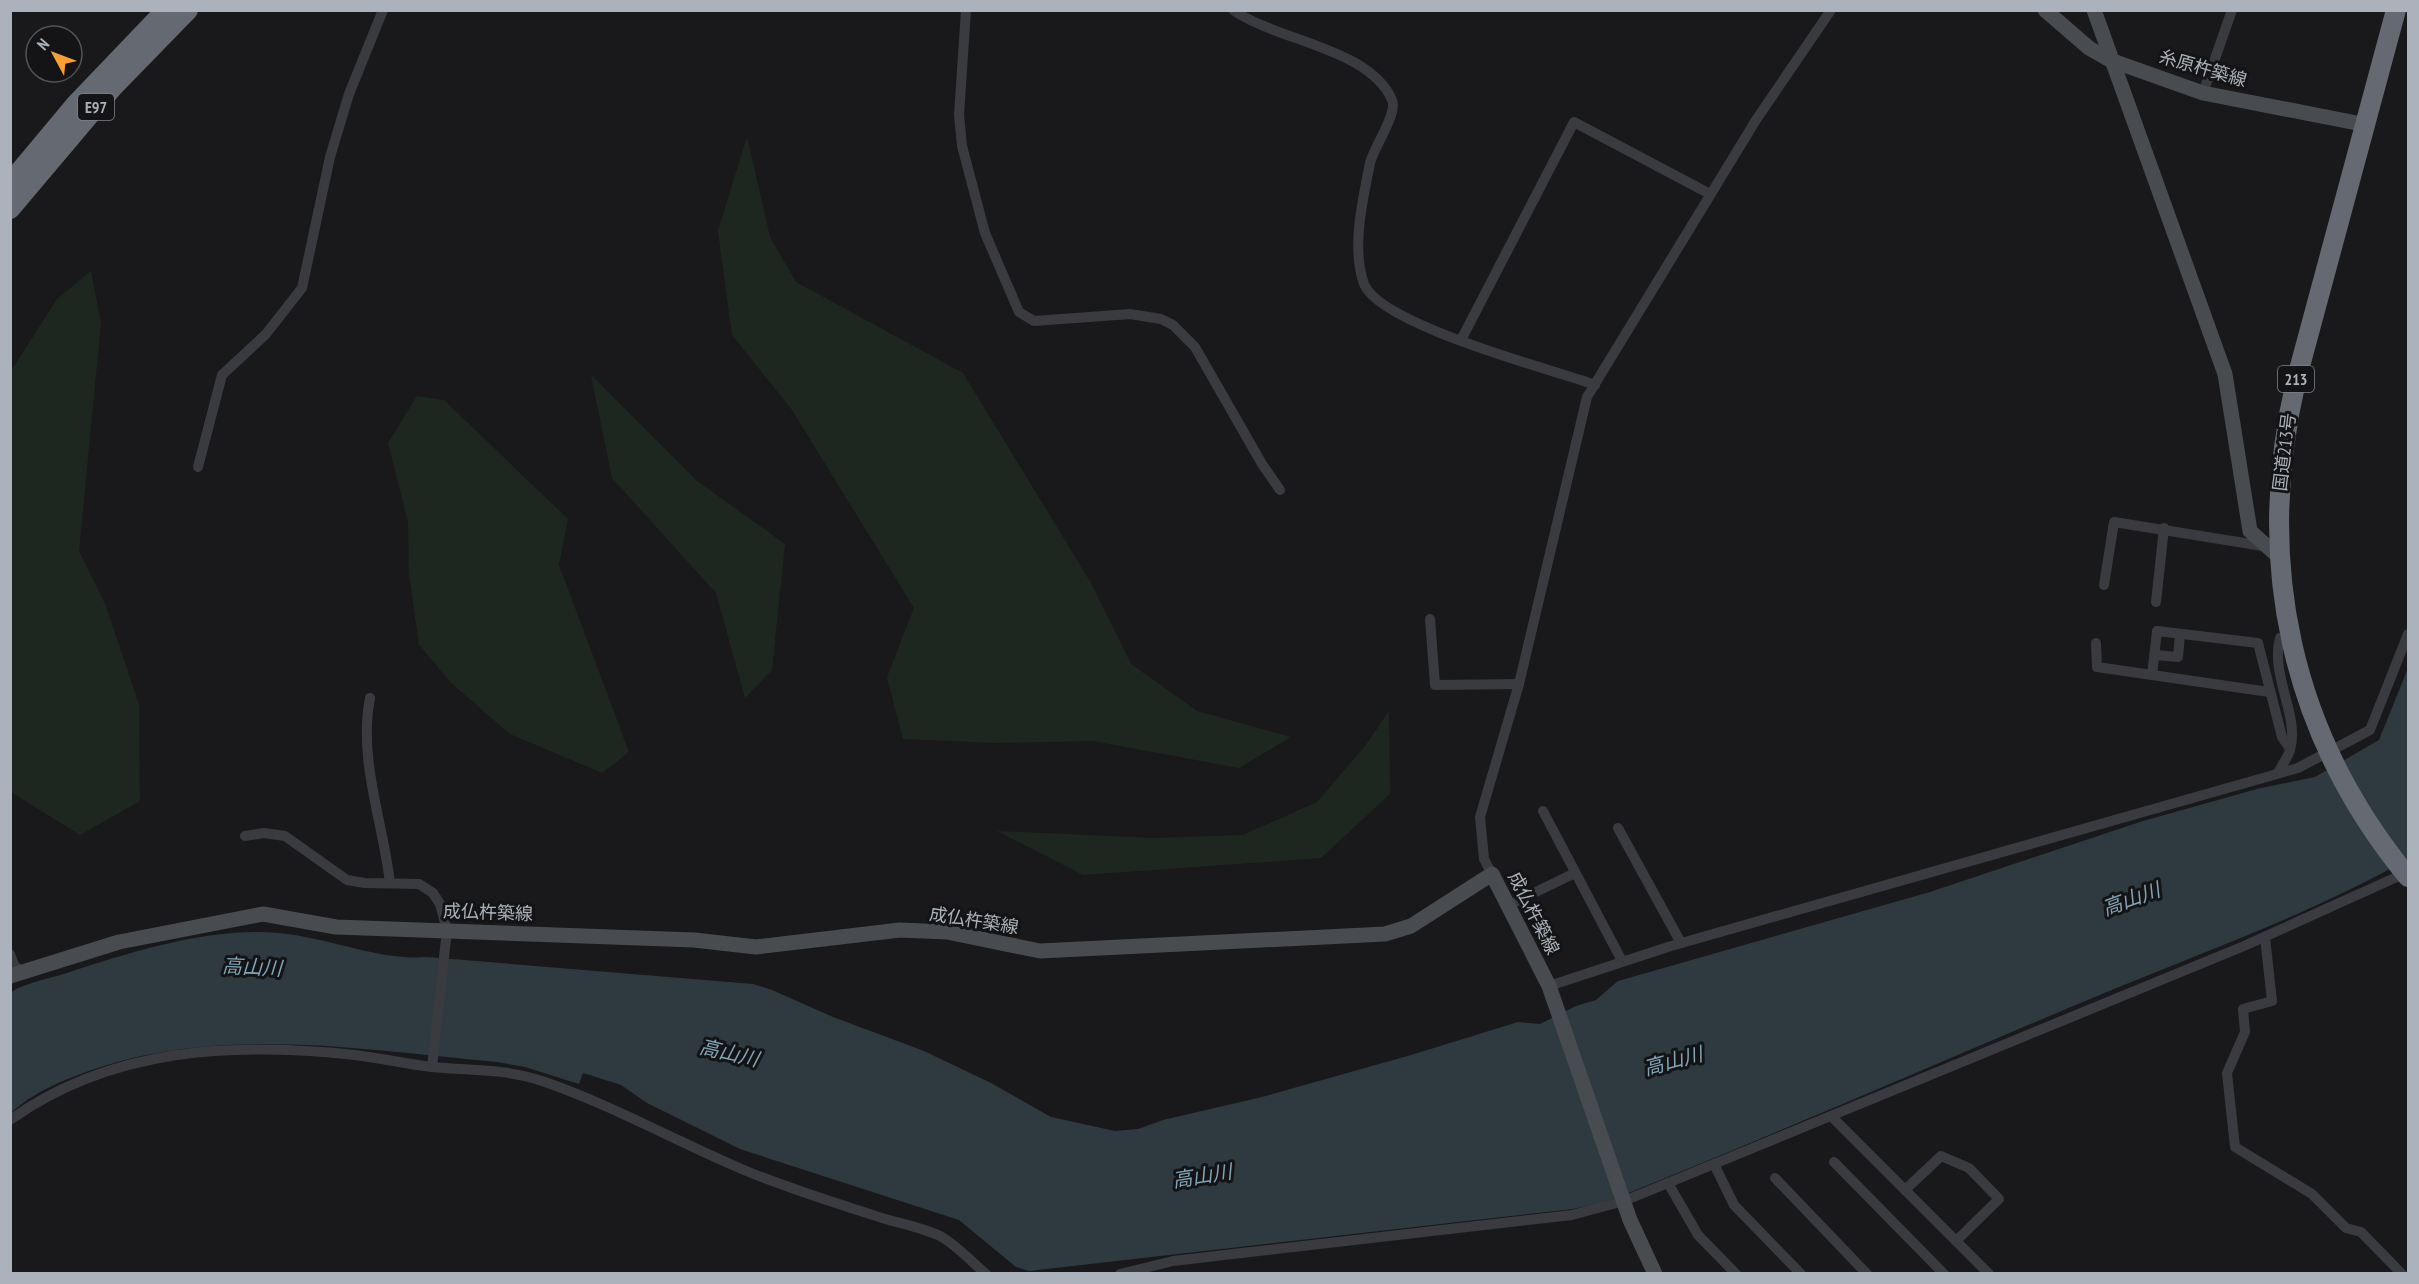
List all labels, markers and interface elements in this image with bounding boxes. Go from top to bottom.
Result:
north arrow [24,24,84,84]
text: N [32,34,53,54]
street label: 糸原杵築線 [2157,45,2249,91]
road number: E97 [78,94,114,120]
road number: 213 [2278,366,2314,392]
street label: 国道213号 [2268,412,2300,492]
street label: 成仏杵築線 [1503,868,1565,958]
water label: 高山川 [2098,876,2166,921]
street label: 成仏杵築線 [443,899,533,925]
street label: 成仏杵築線 [928,902,1020,938]
water label: 高山川 [221,952,285,982]
water label: 高山川 [697,1034,763,1073]
water label: 高山川 [1641,1040,1707,1081]
water label: 高山川 [1170,1158,1236,1194]

